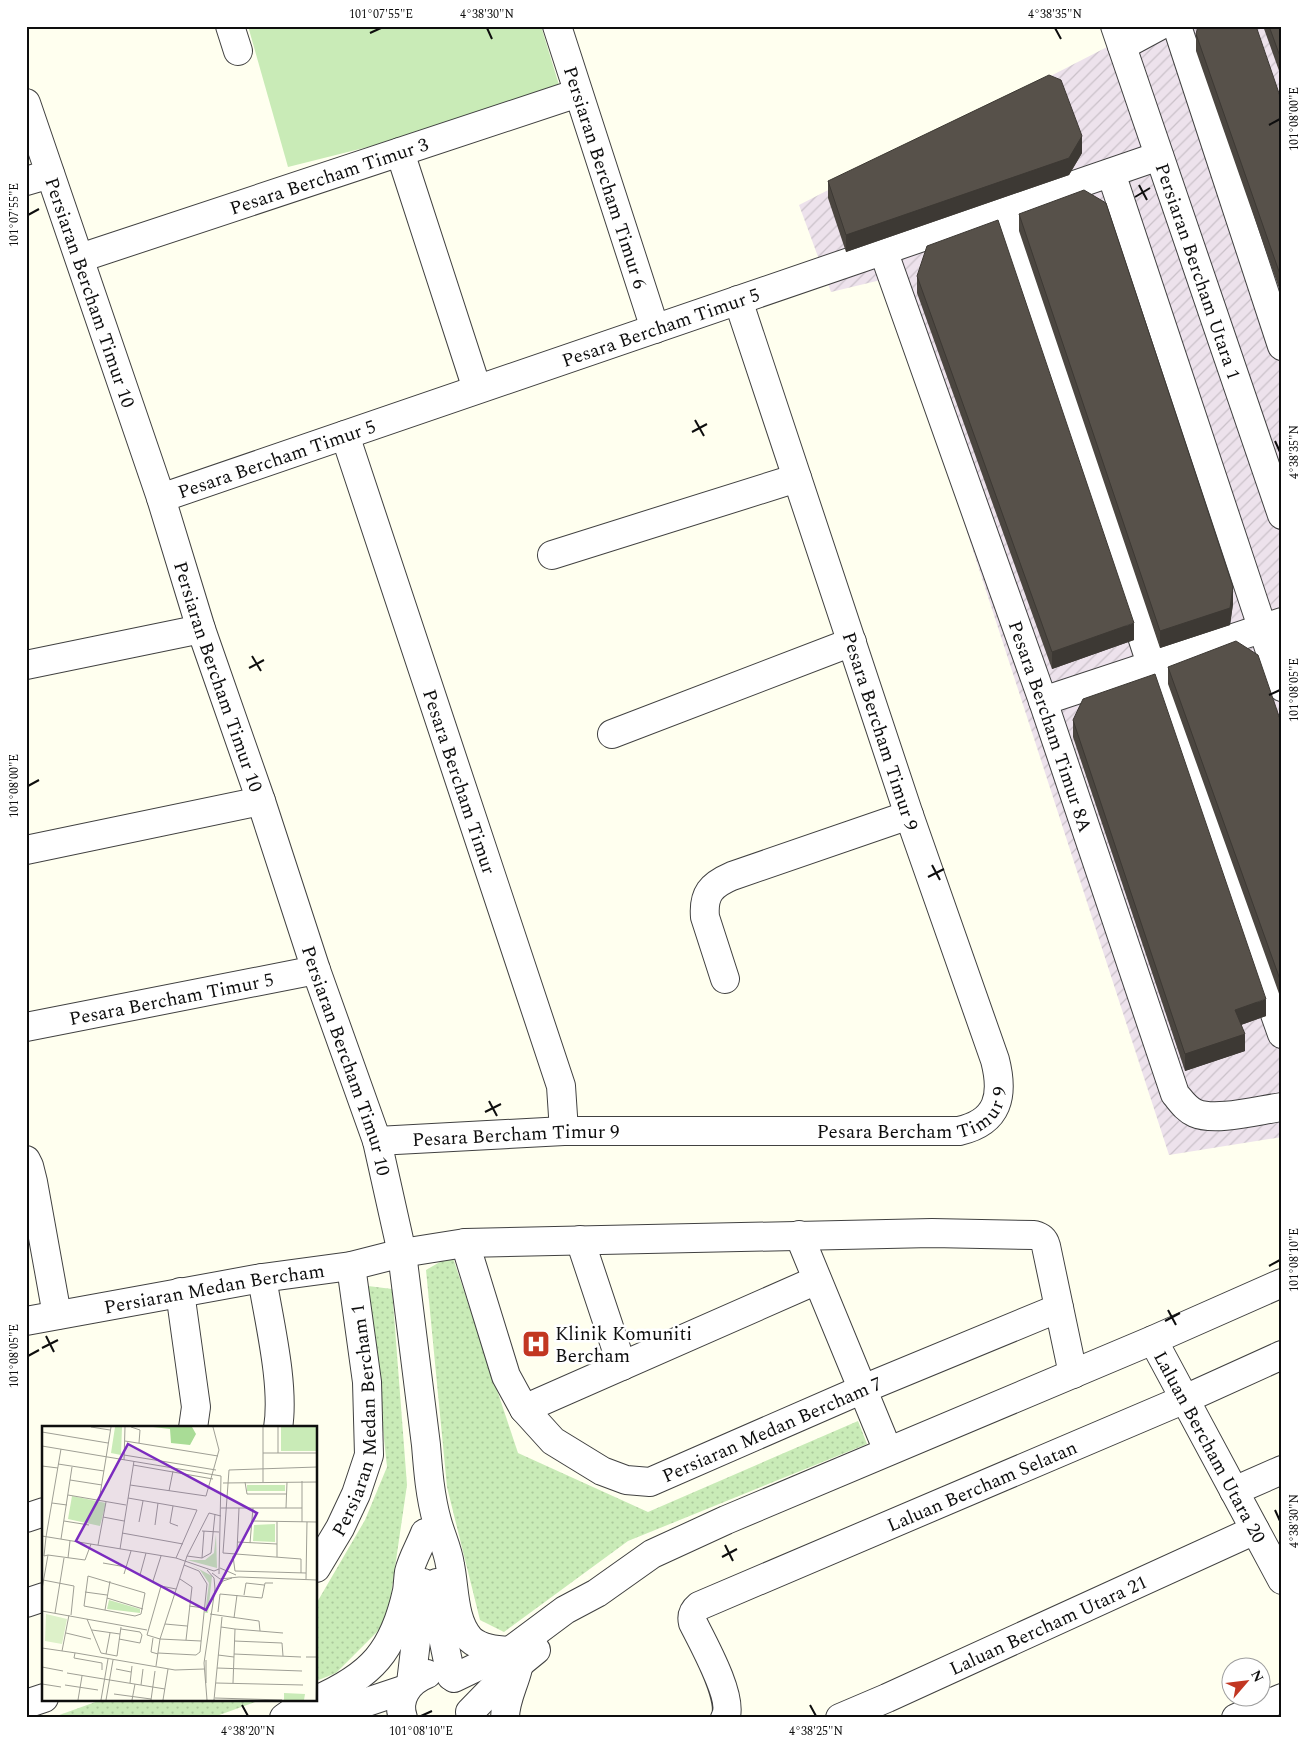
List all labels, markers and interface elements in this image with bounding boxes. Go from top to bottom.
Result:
text: 101°07'55"E [349,5,413,24]
text: 4°38'30"N [460,5,514,24]
text: 4°38'35"N [1028,5,1082,24]
street label: Persiaran Bercham Timur 6 [555,63,654,293]
text: 101°08'00"E [1285,87,1304,151]
street label: Pesara Bercham Timur 3 [226,130,433,223]
street label: Persiaran Bercham Utara 1 [1147,159,1248,384]
street label: Persiaran Bercham Timur 10 [36,174,142,412]
text: 101°07'55"E [5,183,24,247]
street label: Pesara Bercham Timur 5 [558,281,764,376]
street label: Pesara Bercham Timur 5 [174,412,380,507]
text: 4°38'35"N [1285,425,1304,479]
street label: Persiaran Bercham Timur 10 [165,558,270,796]
street label: Pesara Bercham Timur 8A [1000,617,1099,836]
street label: Pesara Bercham Timur 9 [834,628,925,835]
text: 101°08'05"E [1285,658,1304,722]
street label: Pesara Bercham Timur [414,685,503,879]
text: 101°08'00"E [5,754,24,818]
street label: Persiaran Bercham Timur 10 [293,942,397,1179]
street label: Pesara Bercham Timur 5 [67,966,276,1034]
street label: Pesara Bercham Timur 9 [817,1085,1015,1147]
street label: Pesara Bercham Timur 9 [411,1118,620,1155]
text: 101°08'10"E [1285,1228,1304,1292]
street label: Persiaran Medan Bercham [102,1257,326,1323]
street label: Persiaran Medan Bercham 1 [325,1302,385,1543]
place label: Klinik Komuniti Bercham [555,1320,692,1371]
text: 101°08'05"E [5,1324,24,1388]
hospital icon: Klinik Komuniti Bercham [521,1329,551,1359]
street label: Laluan Bercham Utara 20 [1145,1346,1273,1549]
street label: Persiaran Medan Bercham 7 [658,1370,887,1491]
inset map [42,1426,318,1702]
street label: Laluan Bercham Selatan [883,1434,1082,1540]
text: 4°38'30"N [1285,1494,1304,1548]
street label: Laluan Bercham Utara 21 [945,1568,1152,1684]
north arrow [1220,1656,1270,1706]
text: N [1245,1666,1269,1686]
text: 4°38'20"N [221,1722,275,1741]
text: 101°08'10"E [389,1722,453,1741]
text: 4°38'25"N [789,1722,843,1741]

